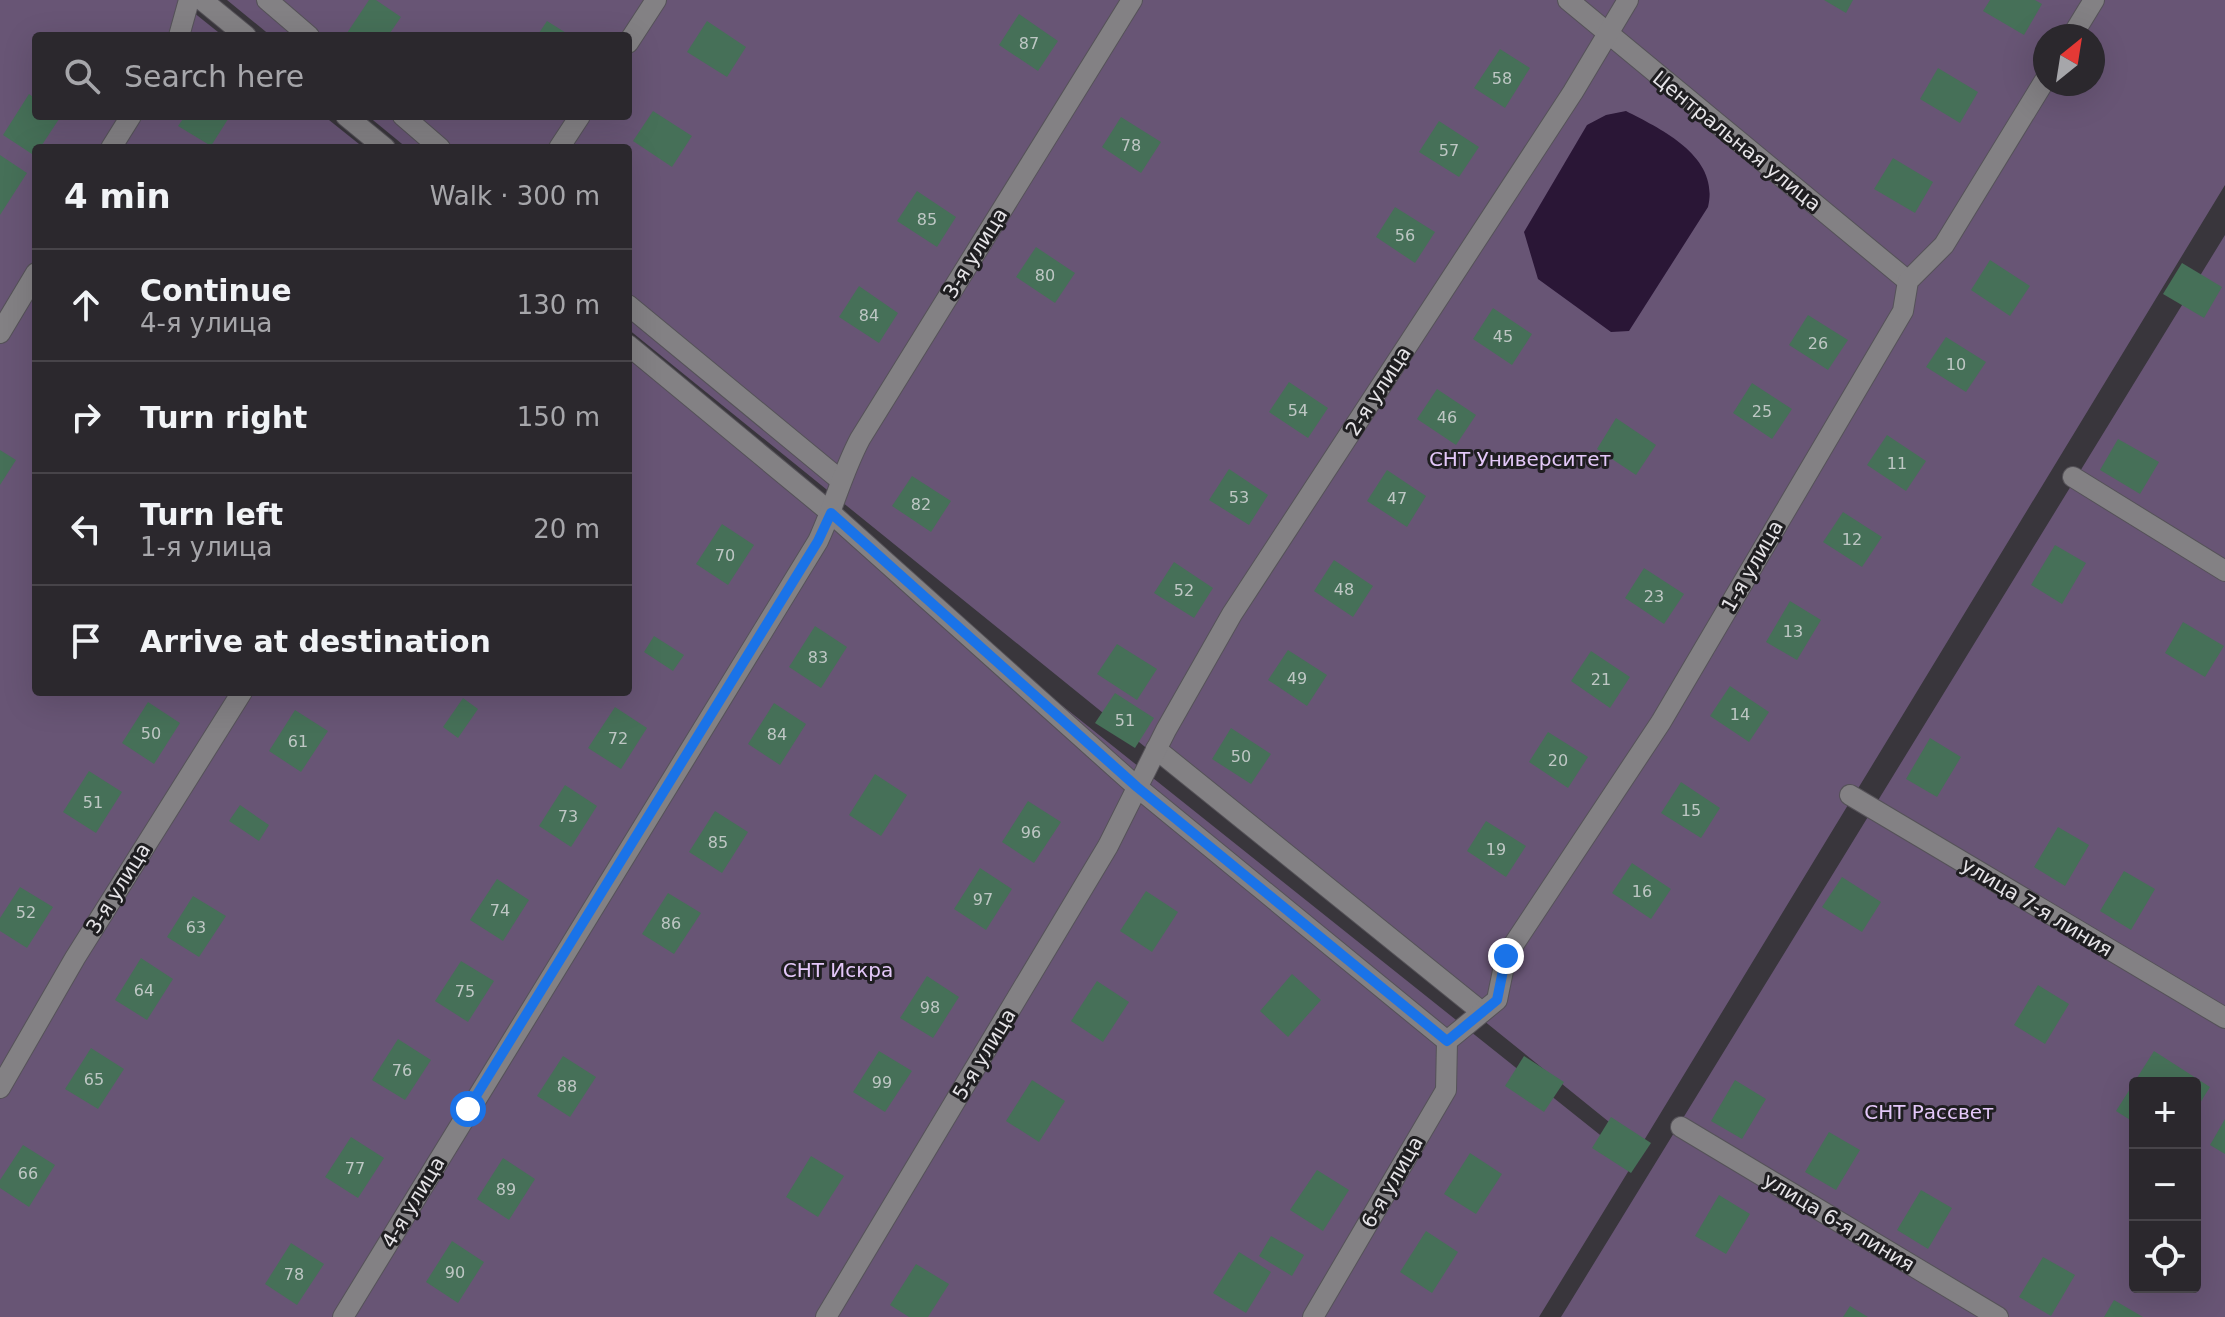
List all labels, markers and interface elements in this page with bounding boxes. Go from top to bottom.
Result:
north arrow [2033,24,2105,96]
search box [32,32,632,120]
house number: 87 [1019,34,1039,53]
icon: search [60,54,104,98]
text: Search here [124,59,304,94]
street label: Центральная улица [1648,66,1826,216]
house number: 58 [1492,69,1512,88]
house number: 78 [1121,136,1141,155]
house number: 57 [1439,141,1459,160]
text: 4 min [64,176,171,216]
text: Walk · 300 m [430,181,600,211]
street label: 3-я улица [938,203,1012,303]
house number: 85 [917,210,937,229]
house number: 56 [1395,226,1415,245]
house number: 80 [1035,266,1055,285]
text: Continue [140,273,292,308]
icon: ahead [64,283,108,327]
text: 130 m [517,290,600,320]
house number: 84 [859,306,879,325]
text: 4-я улица [140,308,272,338]
house number: 45 [1493,327,1513,346]
house number: 26 [1808,334,1828,353]
street label: 2-я улица [1340,342,1416,440]
house number: 10 [1946,355,1966,374]
icon: right [64,395,108,439]
text: Turn right [140,400,307,435]
house number: 54 [1288,401,1308,420]
text: 150 m [517,402,600,432]
house number: 25 [1752,402,1772,421]
house number: 46 [1437,408,1457,427]
park label: СНТ Университет [1429,447,1611,471]
house number: 11 [1887,454,1907,473]
house number: 53 [1229,488,1249,507]
house number: 47 [1387,489,1407,508]
house number: 82 [911,495,931,514]
text: Turn left [140,497,283,532]
icon: left [64,507,108,551]
text: 20 m [533,514,600,544]
street label: 1-я улица [1716,516,1788,616]
house number: 12 [1842,530,1862,549]
text: 1-я улица [140,532,272,562]
house number: 70 [715,546,735,565]
house number: 48 [1334,580,1354,599]
house number: 52 [1174,581,1194,600]
house number: 23 [1644,587,1664,606]
icon: arrive [64,619,108,663]
house number: 13 [1783,622,1803,641]
text: Arrive at destination [140,624,491,659]
house number: 83 [808,648,828,667]
house number: 49 [1287,669,1307,688]
house number: 21 [1591,670,1611,689]
house number: 14 [1730,705,1750,724]
house number: 51 [1115,711,1135,730]
house number: 50 [141,724,161,743]
house number: 84 [767,725,787,744]
house number: 72 [608,729,628,748]
house number: 61 [288,732,308,751]
house number: 50 [1231,747,1251,766]
house number: 20 [1548,751,1568,770]
house number: 51 [83,793,103,812]
house number: 15 [1681,801,1701,820]
house number: 73 [558,807,578,826]
house number: 96 [1021,823,1041,842]
house number: 85 [708,833,728,852]
street label: 3-я улица [81,838,155,938]
house number: 19 [1486,840,1506,859]
street label: улица 7-я линия [1957,852,2117,962]
house number: 16 [1632,882,1652,901]
house number: 97 [973,890,993,909]
house number: 74 [490,901,510,920]
house number: 52 [16,903,36,922]
house number: 86 [661,914,681,933]
house number: 63 [186,918,206,937]
route end [1488,938,1524,974]
park label: СНТ Искра [783,958,893,982]
house number: 64 [134,981,154,1000]
house number: 75 [455,982,475,1001]
house number: 98 [920,998,940,1017]
street label: 5-я улица [947,1004,1021,1104]
house number: 76 [392,1061,412,1080]
house number: 65 [84,1070,104,1089]
house number: 99 [872,1073,892,1092]
house number: 88 [557,1077,577,1096]
map controls [2129,1077,2201,1293]
button: + [2129,1077,2201,1149]
route start [450,1091,486,1127]
park label: СНТ Рассвет [1864,1100,1994,1124]
street label: 6-я улица [1356,1132,1428,1232]
button: − [2129,1149,2201,1221]
street label: 4-я улица [376,1152,450,1252]
house number: 77 [345,1159,365,1178]
house number: 66 [18,1164,38,1183]
street label: улица 6-я линия [1759,1167,1919,1277]
house number: 89 [496,1180,516,1199]
button: locate [2129,1221,2201,1293]
house number: 90 [445,1263,465,1282]
house number: 78 [284,1265,304,1284]

